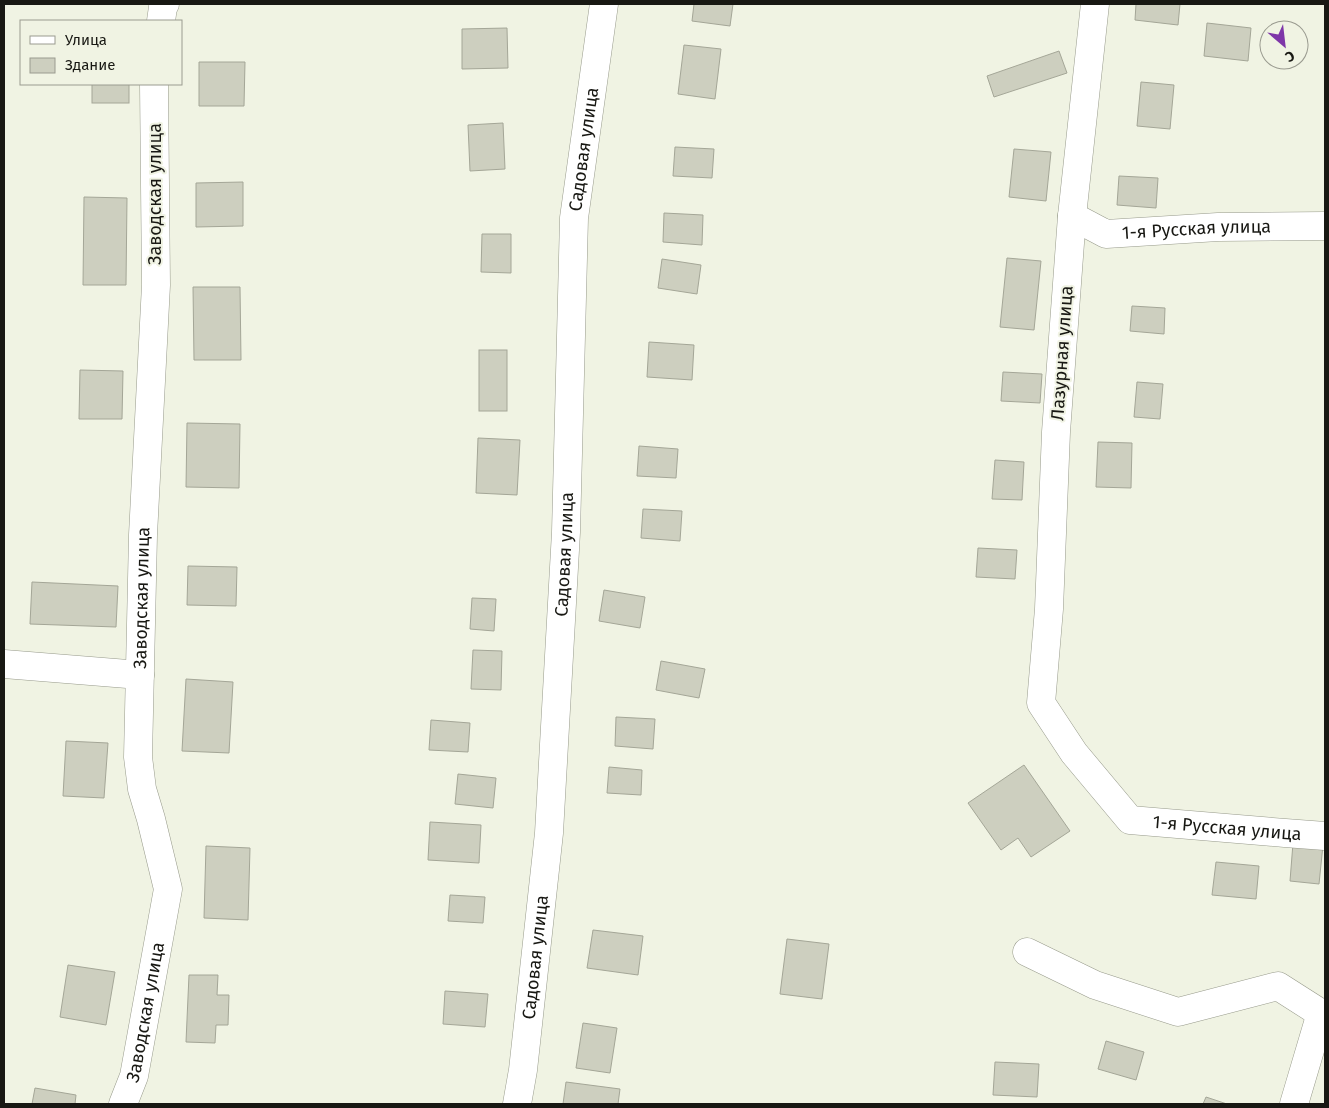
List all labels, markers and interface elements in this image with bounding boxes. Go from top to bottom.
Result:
legend [20,20,182,85]
north arrow [1259,20,1309,70]
text: Улица [65,31,107,49]
text: С [1282,47,1297,65]
text: Здание [65,56,115,74]
street label: Садовая улица [564,86,603,213]
street label: Заводская улица [144,123,166,265]
street label: 1-я Русская улица [1121,216,1271,244]
street label: Лазурная улица [1046,285,1078,421]
street label: Садовая улица [550,492,578,617]
street label: Заводская улица [129,526,154,669]
street label: 1-я Русская улица [1152,811,1302,845]
street label: Садовая улица [518,894,553,1020]
street label: Заводская улица [122,940,169,1086]

